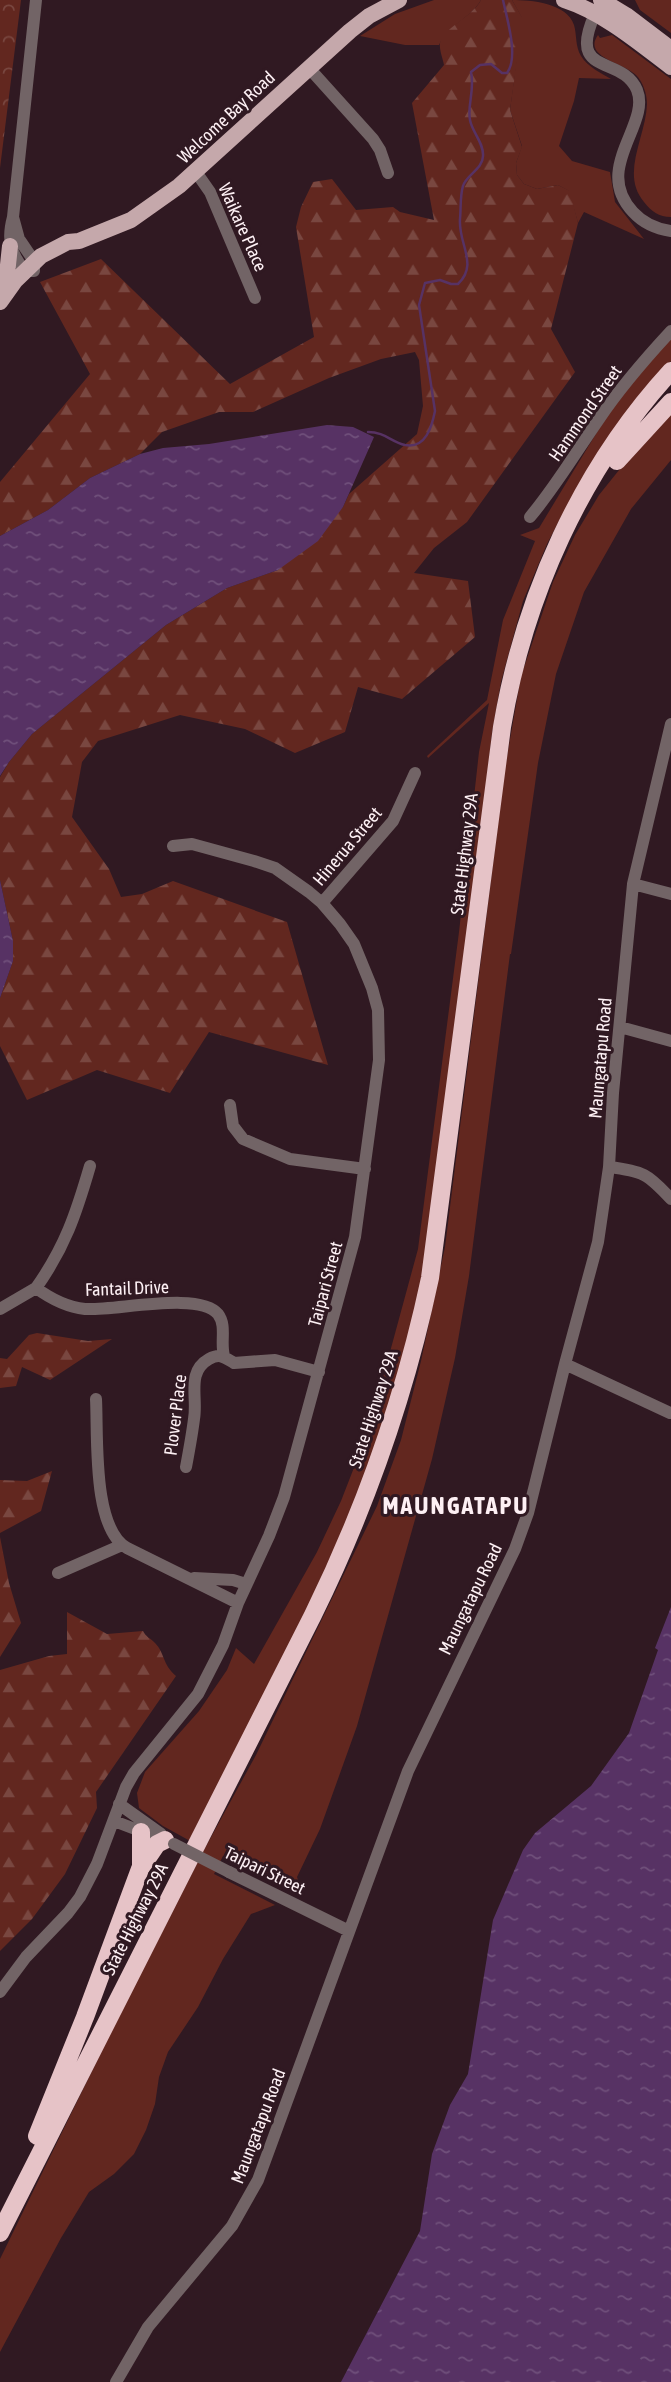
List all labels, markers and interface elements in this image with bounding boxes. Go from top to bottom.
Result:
street label: Welcome Bay Road [173,67,279,167]
street label: Waikare Place [214,180,272,274]
street label: Hammond Street [544,361,626,465]
street label: State Highway 29A [446,792,482,916]
street label: Hinerua Street [308,803,386,889]
street label: Maungatapu Road [584,997,616,1119]
street label: Taipari Street [304,1239,346,1329]
street label: Fantail Drive [85,1276,169,1300]
street label: State Highway 29A [344,1347,402,1470]
street label: Plover Place [160,1373,190,1457]
district label: MAUNGATAPU [383,1492,529,1519]
street label: Maungatapu Road [434,1540,506,1658]
street label: Taipari Street [221,1841,309,1899]
street label: State Highway 29A [98,1860,172,1978]
street label: Maungatapu Road [226,2066,290,2186]

